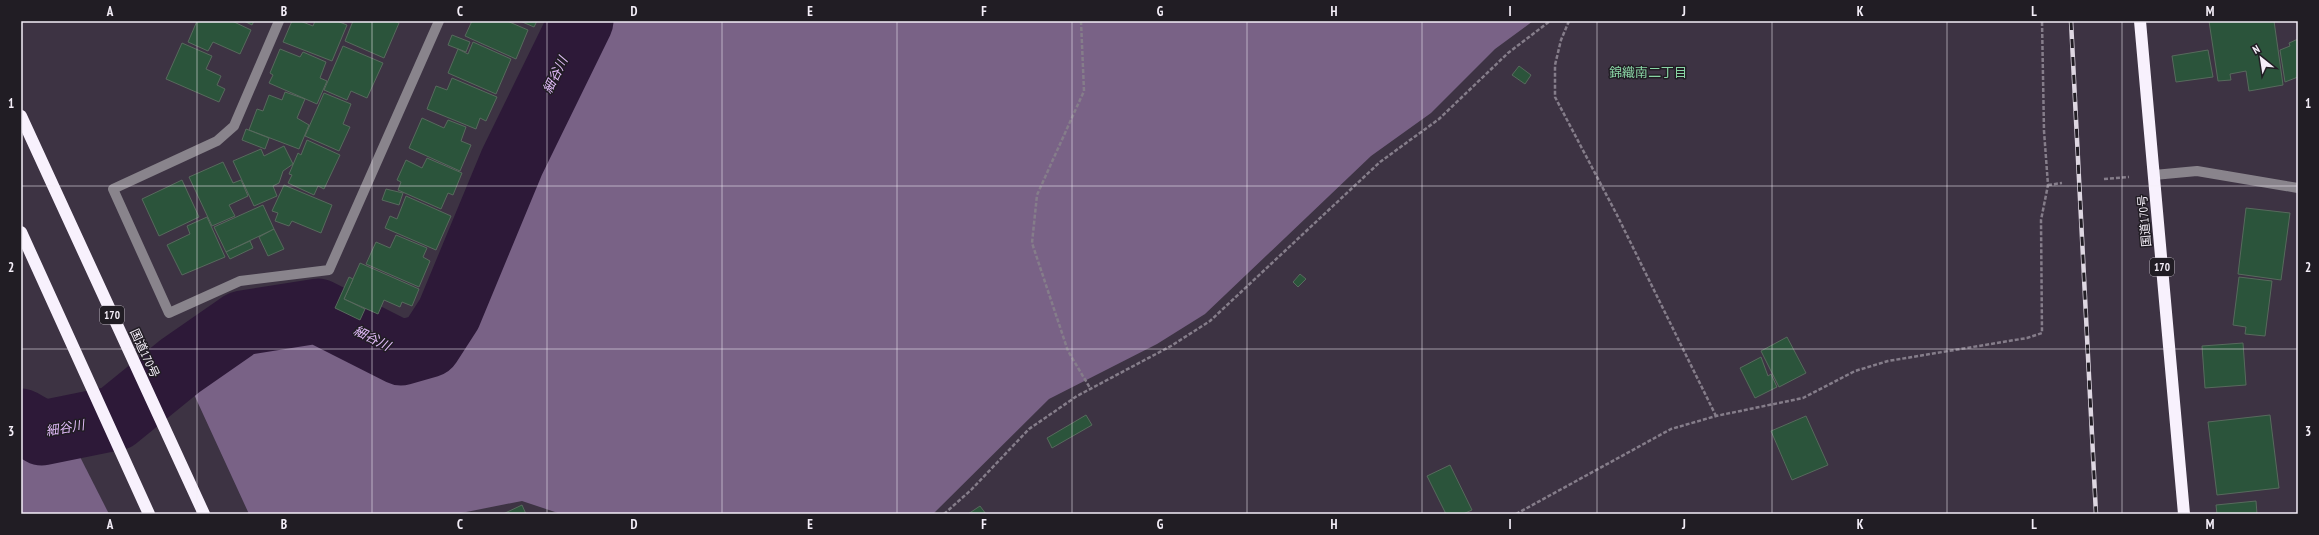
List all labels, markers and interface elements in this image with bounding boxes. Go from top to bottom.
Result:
text: A [106,3,114,20]
text: B [281,3,287,20]
text: C [457,3,463,20]
text: D [631,3,638,20]
text: E [807,3,813,20]
text: F [981,3,987,20]
text: G [1157,3,1164,20]
text: H [1331,3,1338,20]
text: I [1508,3,1512,20]
text: J [1681,3,1686,20]
text: K [1857,3,1864,20]
text: L [2031,3,2037,20]
text: M [2206,3,2215,20]
north arrow [2241,38,2281,78]
text: N [2250,42,2262,57]
water label: 細谷川 [539,52,572,96]
district label: 錦織南二丁目 [1609,64,1687,81]
text: 1 [8,95,14,112]
text: 1 [2305,95,2311,112]
street label: 国道170号 [2134,194,2154,248]
road number: 170 [2150,258,2174,276]
text: 2 [8,259,14,276]
text: 2 [2305,259,2311,276]
road number: 170 [100,306,124,324]
water label: 細谷川 [351,322,395,355]
street label: 国道170号 [127,326,163,380]
water label: 細谷川 [44,416,88,440]
text: 3 [8,423,14,440]
text: 3 [2305,423,2311,440]
text: A [106,516,114,533]
text: B [281,516,287,533]
text: C [457,516,463,533]
text: D [631,516,638,533]
text: E [807,516,813,533]
text: F [981,516,987,533]
text: G [1157,516,1164,533]
text: H [1331,516,1338,533]
text: I [1508,516,1512,533]
text: J [1681,516,1686,533]
text: K [1857,516,1864,533]
text: L [2031,516,2037,533]
text: M [2206,516,2215,533]

